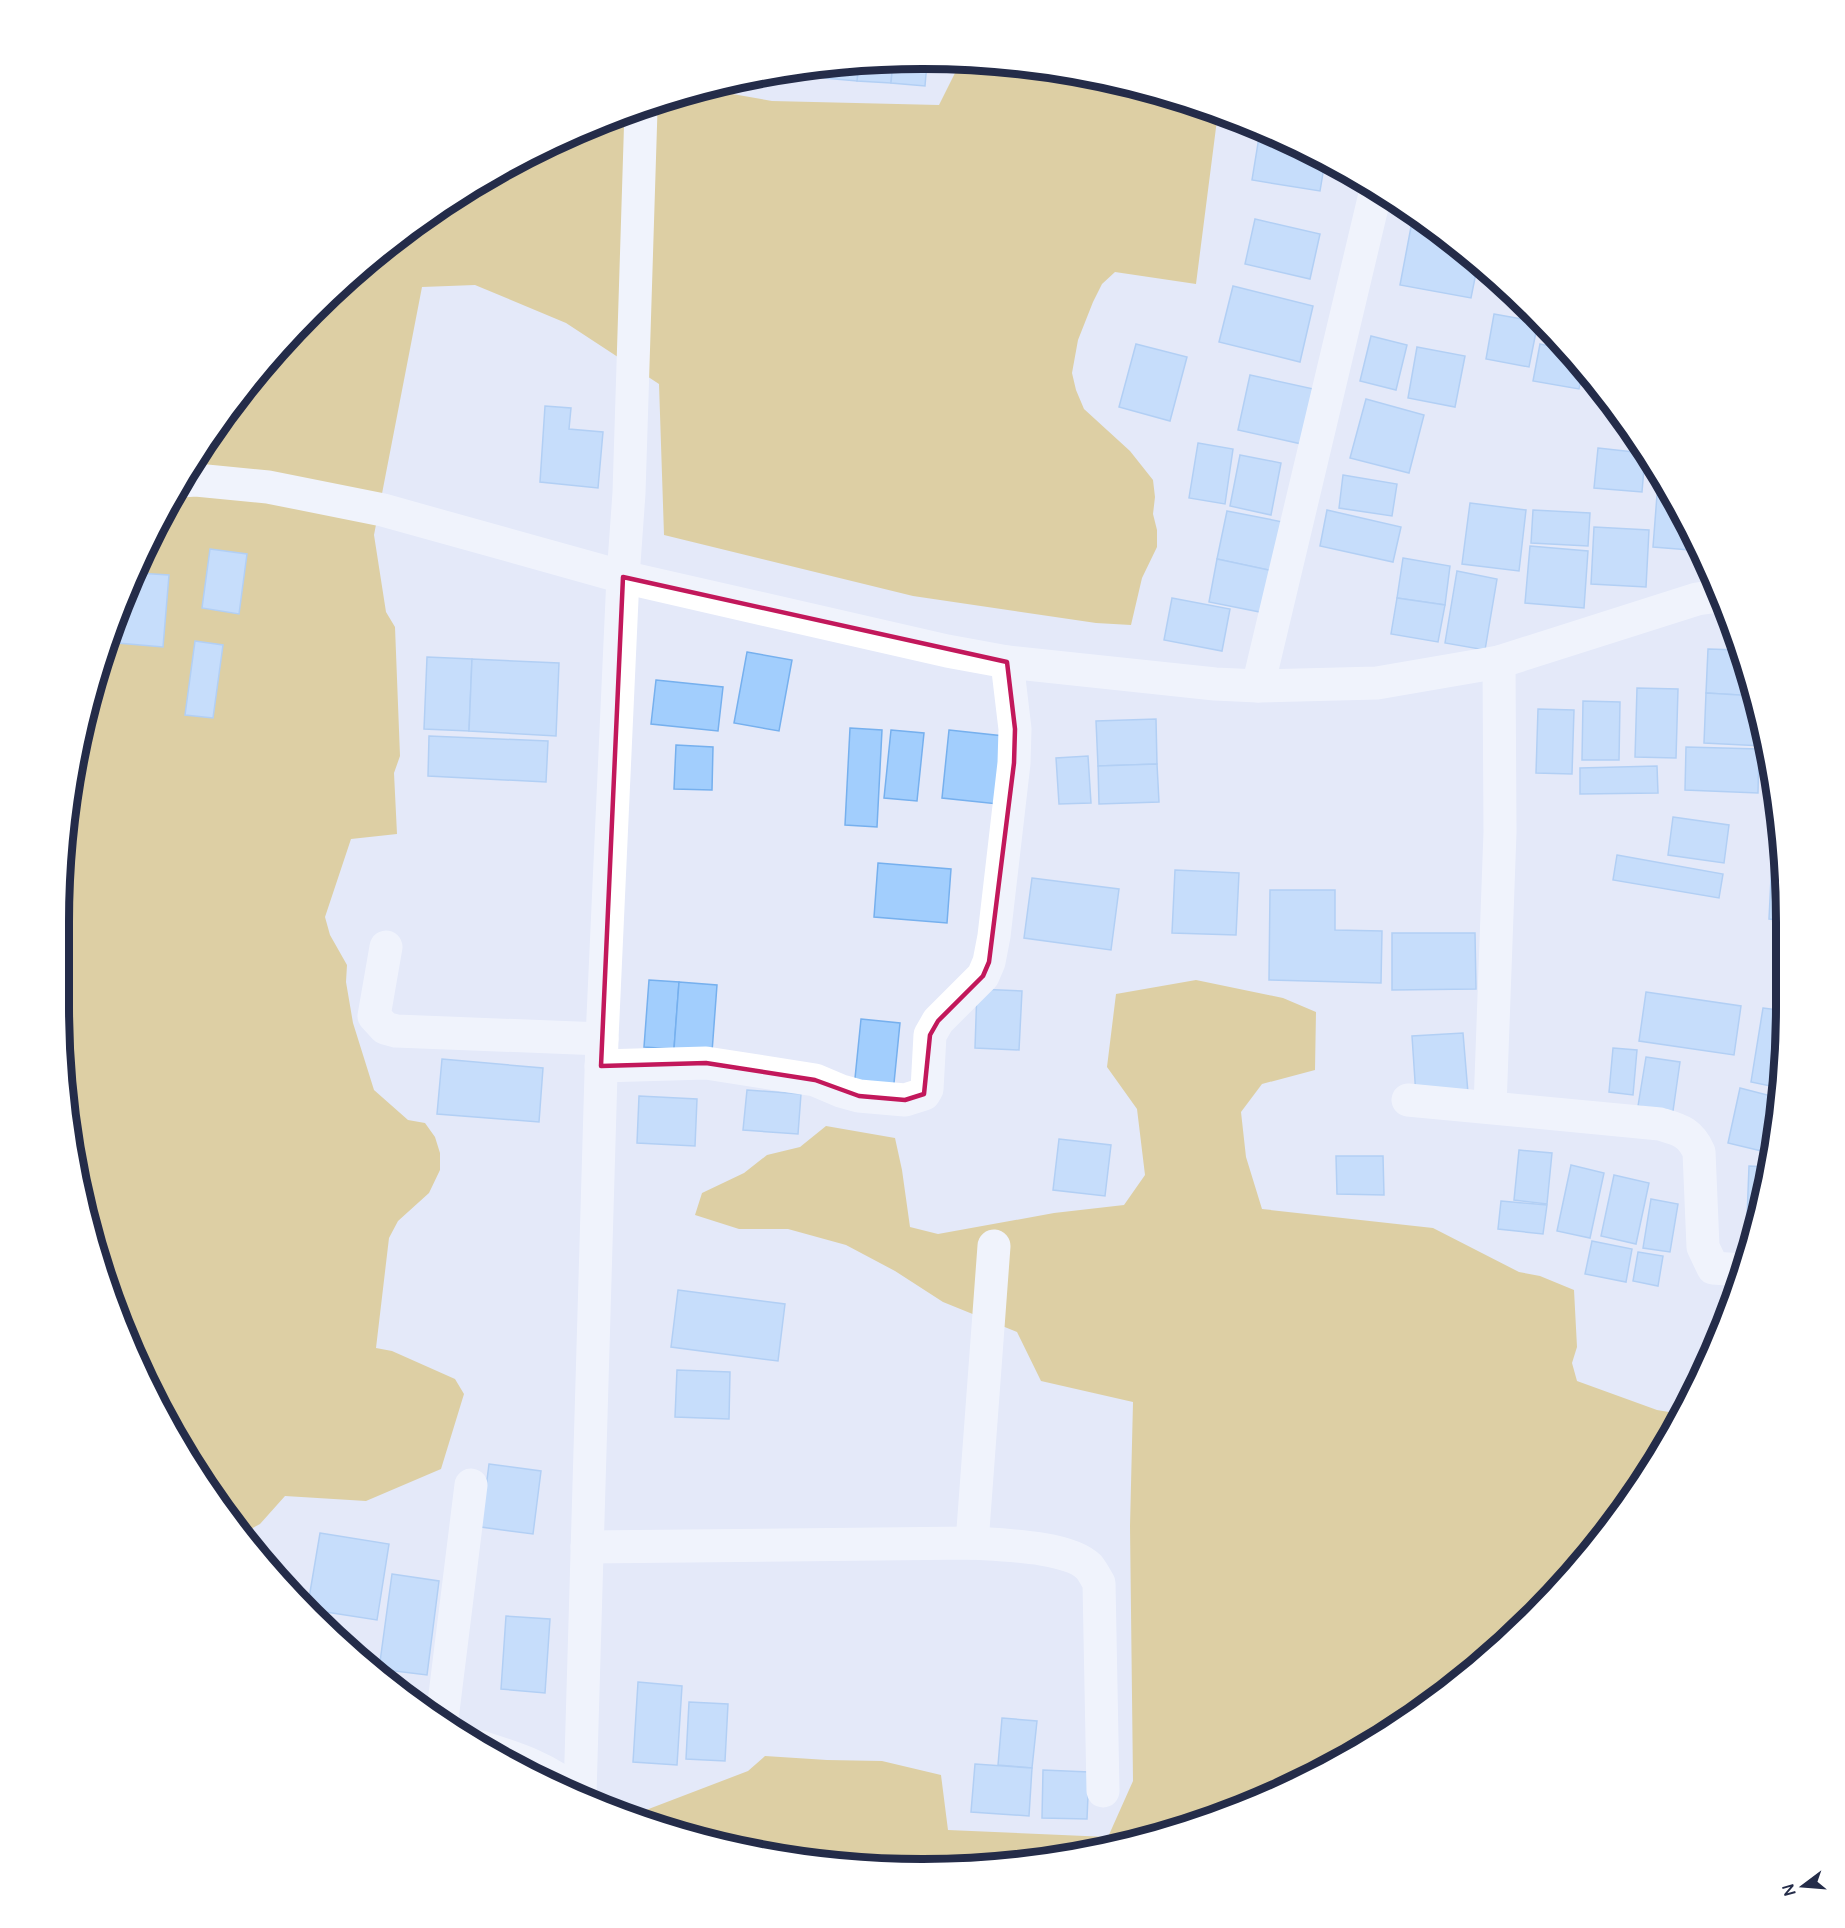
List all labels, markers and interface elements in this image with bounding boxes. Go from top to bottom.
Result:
north arrow [1773,1856,1833,1916]
text: N [1776,1882,1801,1899]

